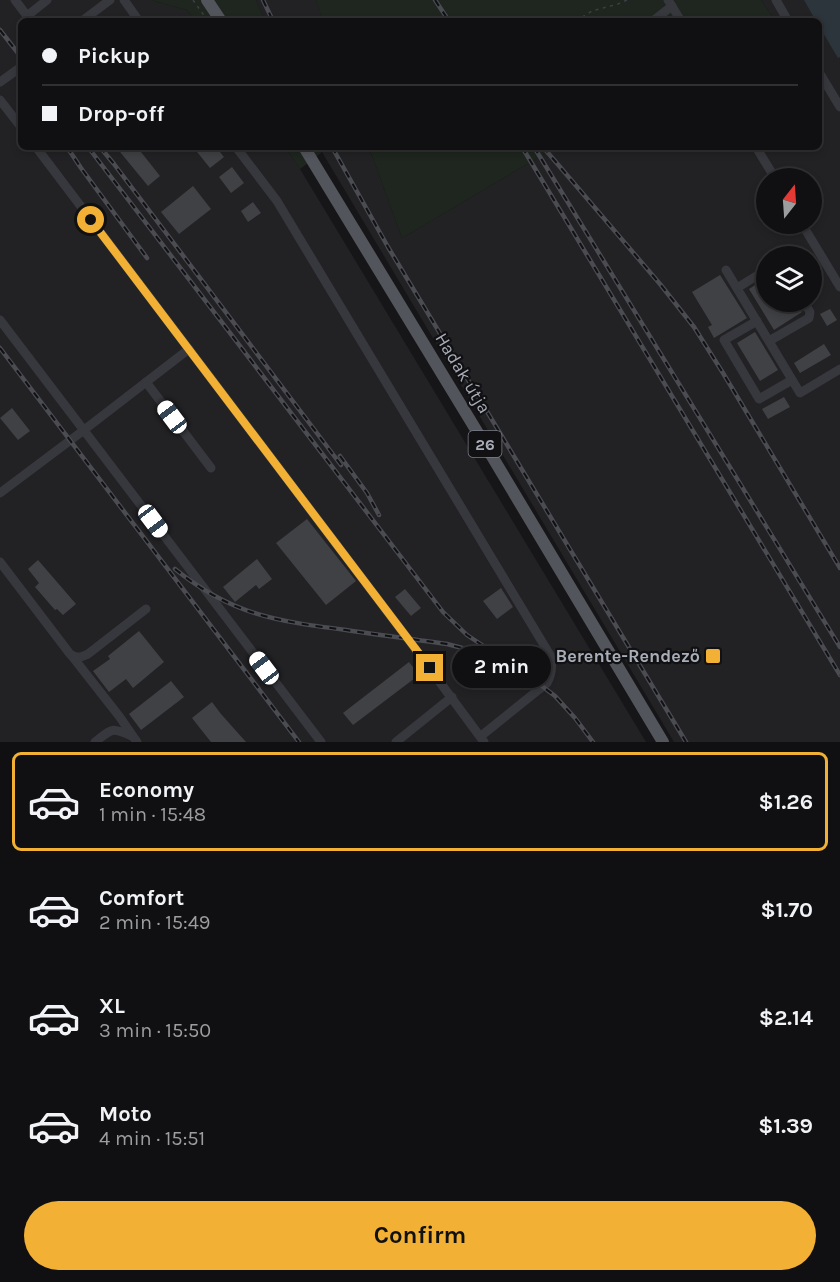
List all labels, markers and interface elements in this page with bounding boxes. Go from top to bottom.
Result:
text: Pickup [78,43,150,69]
text: Drop-off [78,101,164,127]
north arrow [756,168,822,234]
map controls [756,168,822,312]
route start [77,206,104,233]
button: layers [756,246,822,312]
street label: Hadak útja [430,329,496,417]
car [154,397,190,437]
road number: 26 [468,431,502,457]
car [135,501,171,541]
place label: Berente-Rendező [556,645,700,667]
callout: 2 min [451,647,550,689]
marker: Berente-Rendező [704,647,722,665]
car [246,648,282,688]
route end [416,654,443,681]
text: 2 min [474,655,529,678]
icon: car [27,775,81,829]
text: Economy [99,777,194,803]
text: $1.26 [759,789,813,815]
text: 1 min · 15:48 [99,803,206,826]
icon: car [27,883,81,937]
text: Comfort [99,885,184,911]
text: $1.70 [760,897,813,923]
text: 2 min · 15:49 [99,911,210,934]
icon: car [27,991,81,1045]
text: XL [99,993,125,1019]
text: $2.14 [759,1005,813,1031]
text: 3 min · 15:50 [99,1019,211,1042]
icon: car [27,1099,81,1153]
text: Moto [99,1101,152,1127]
text: $1.39 [758,1113,813,1139]
text: 4 min · 15:51 [99,1127,205,1150]
button: Confirm [24,1201,816,1270]

